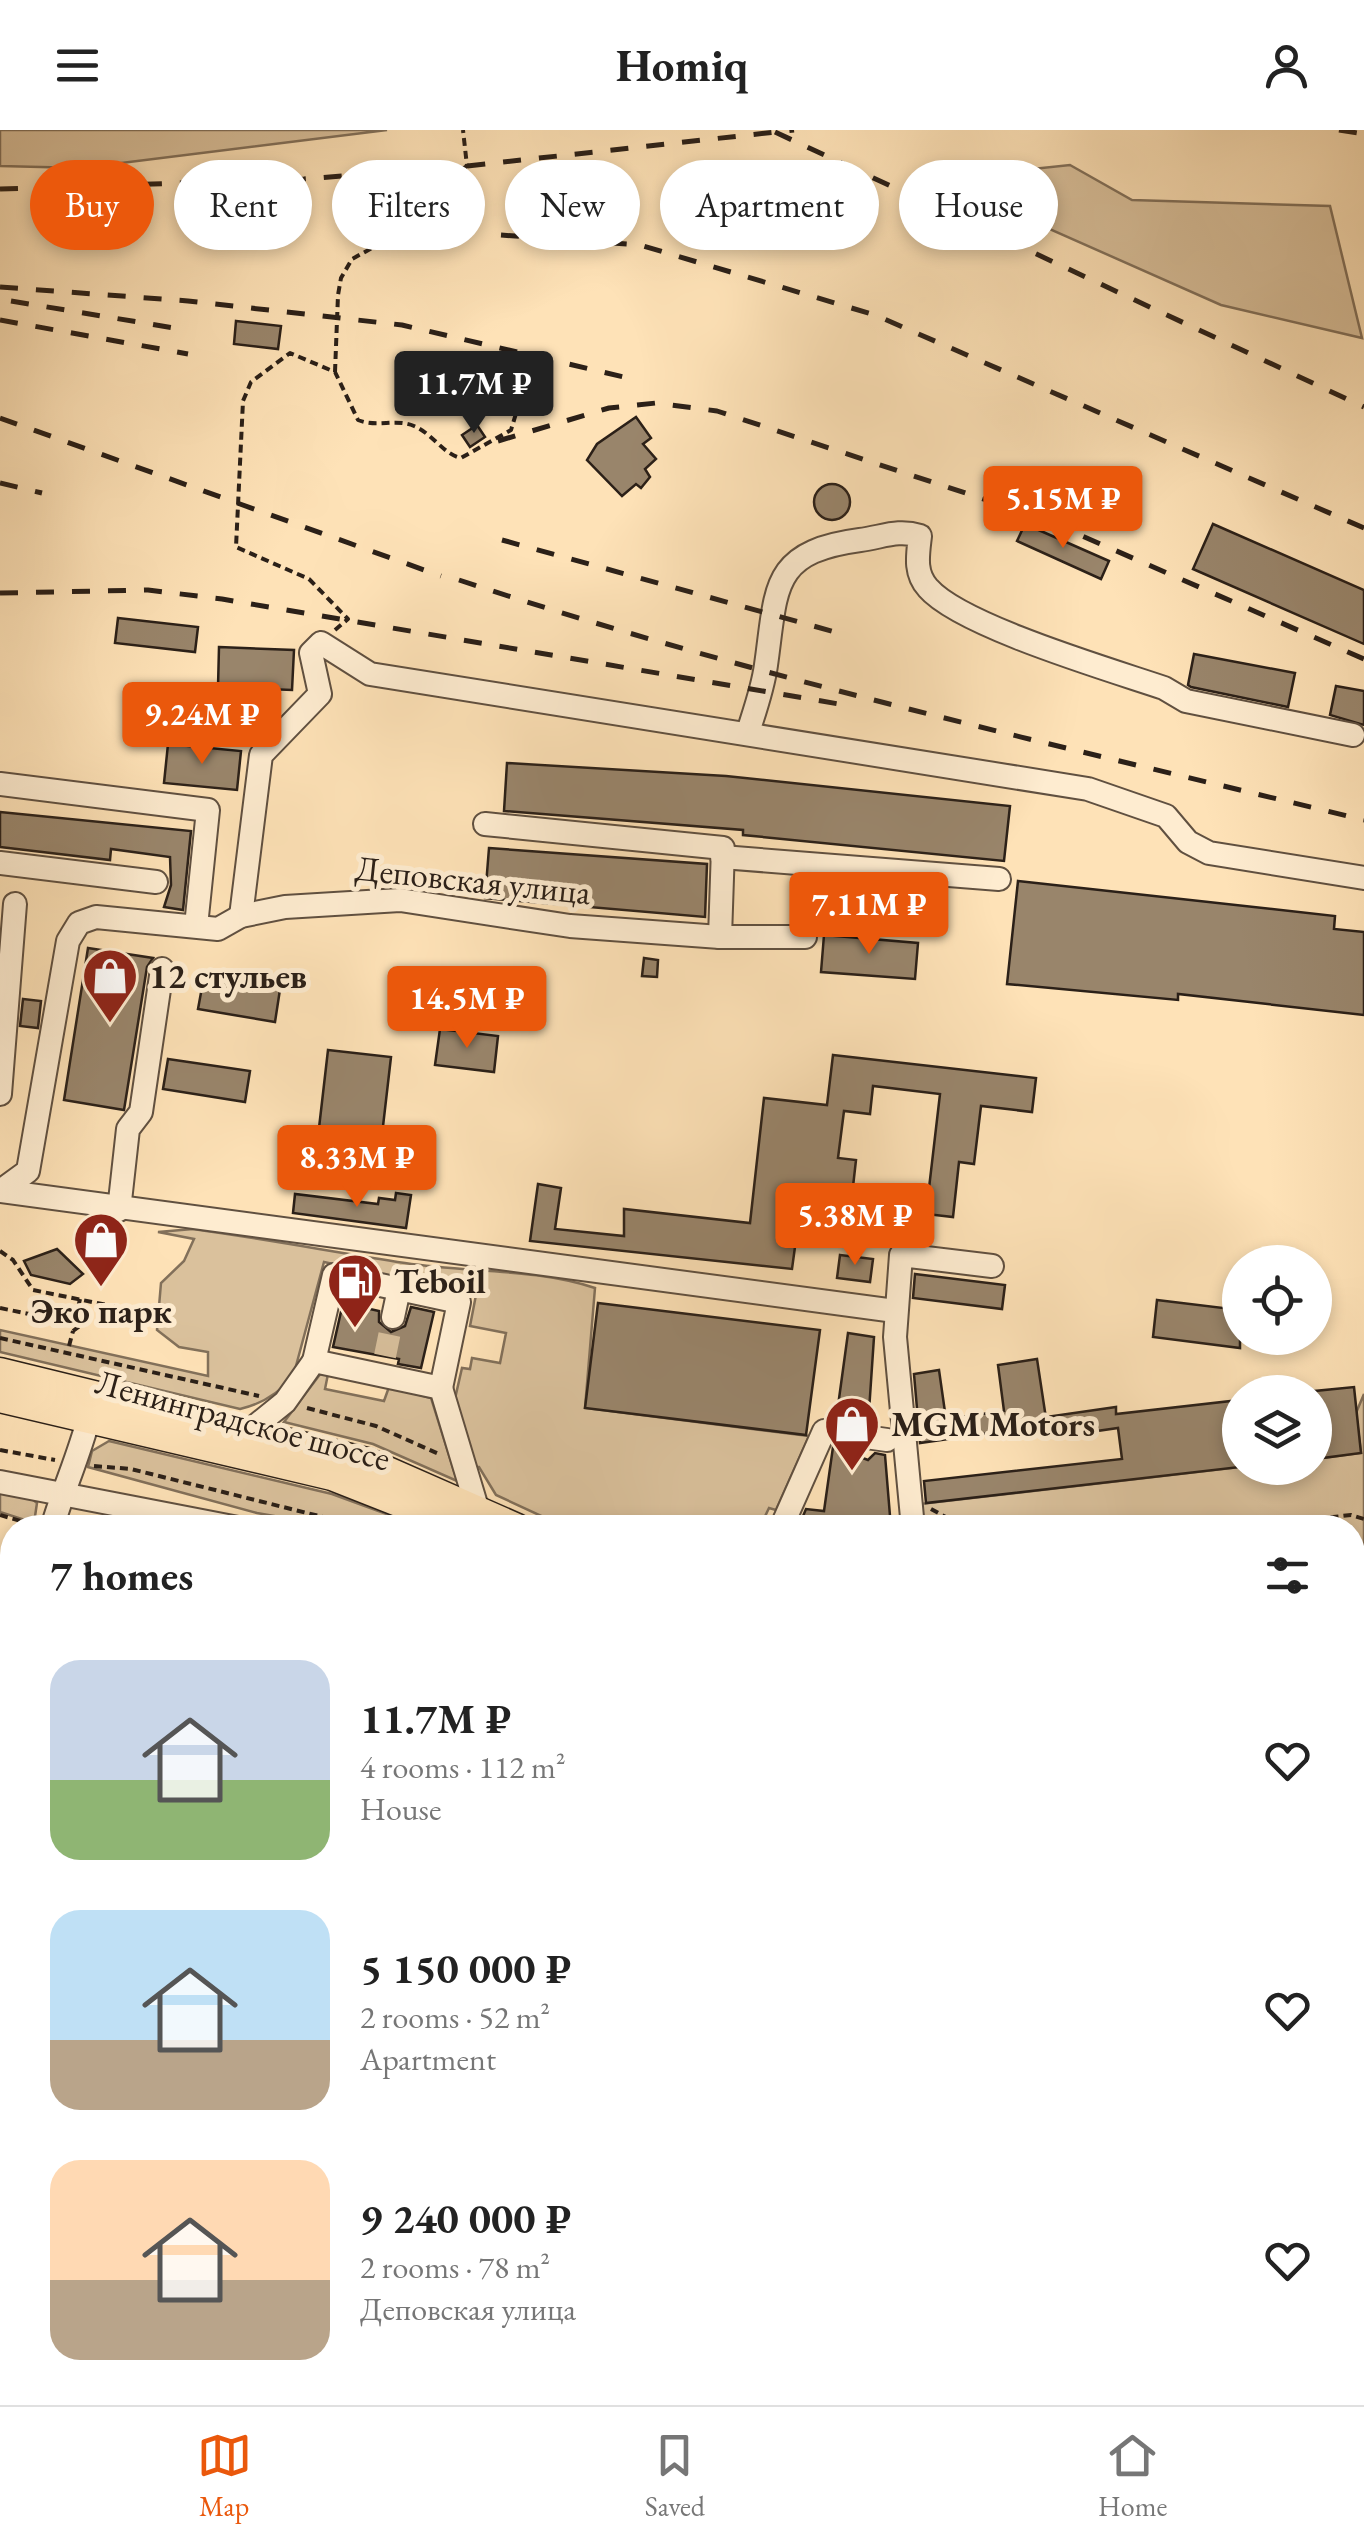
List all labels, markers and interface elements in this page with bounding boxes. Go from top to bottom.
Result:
text: Homiq [616,36,748,94]
icon: menu [50,38,105,93]
icon: person [1259,38,1314,93]
chip: Buy [30,160,154,250]
chip: Rent [174,160,312,250]
chip: Filters [332,160,485,250]
chip: New [505,160,640,250]
chip: Apartment [660,160,879,250]
chip: House [899,160,1058,250]
pin: 11.7M ₽ [382,351,566,436]
text: 11.7M ₽ [416,362,532,404]
pin: 5.15M ₽ [971,466,1155,551]
text: 5.15M ₽ [1005,477,1121,519]
pin: 9.24M ₽ [110,682,294,767]
text: 9.24M ₽ [144,693,260,735]
street label: Деповская улица [353,845,593,915]
pin: 7.11M ₽ [777,872,961,957]
text: 7.11M ₽ [811,883,927,925]
shop icon: 12 стульев [80,946,140,1025]
place label: 12 стульев [149,953,307,998]
pin: 14.5M ₽ [375,966,559,1051]
text: 14.5M ₽ [409,977,525,1019]
pin: 8.33M ₽ [265,1125,449,1210]
text: 8.33M ₽ [299,1136,415,1178]
pin: 5.38M ₽ [763,1183,947,1268]
text: 5.38M ₽ [797,1194,913,1236]
shop icon: Эко парк [71,1210,131,1289]
map controls [1222,1245,1332,1485]
button: locate [1222,1245,1332,1355]
fuel station icon: Teboil [325,1251,385,1330]
place label: Teboil [394,1258,486,1303]
place label: Эко парк [30,1288,172,1333]
street label: Ленинградское шоссе [91,1359,395,1481]
button: layers [1222,1375,1332,1485]
shop icon: MGM Motors [822,1394,882,1473]
place label: MGM Motors [891,1401,1095,1446]
text: 7 homes [50,1548,193,1603]
icon: filters [1260,1548,1315,1603]
text: 11.7M ₽ [360,1691,511,1746]
icon: home [130,1700,250,1820]
icon: heart [1260,1733,1315,1788]
text: 4 rooms · 112 m² [360,1746,566,1788]
text: House [360,1788,441,1830]
text: 5 150 000 ₽ [360,1941,571,1996]
icon: home [130,1950,250,2070]
icon: heart [1260,1983,1315,2038]
text: 2 rooms · 52 m² [360,1996,550,2038]
text: Apartment [360,2038,496,2080]
text: 9 240 000 ₽ [360,2191,571,2246]
icon: home [130,2200,250,2320]
icon: heart [1260,2233,1315,2288]
text: 2 rooms · 78 m² [360,2246,550,2288]
text: Деповская улица [360,2288,576,2330]
tab: Map [197,2428,252,2524]
tab: Saved [645,2428,705,2524]
tab: Home [1098,2428,1167,2524]

